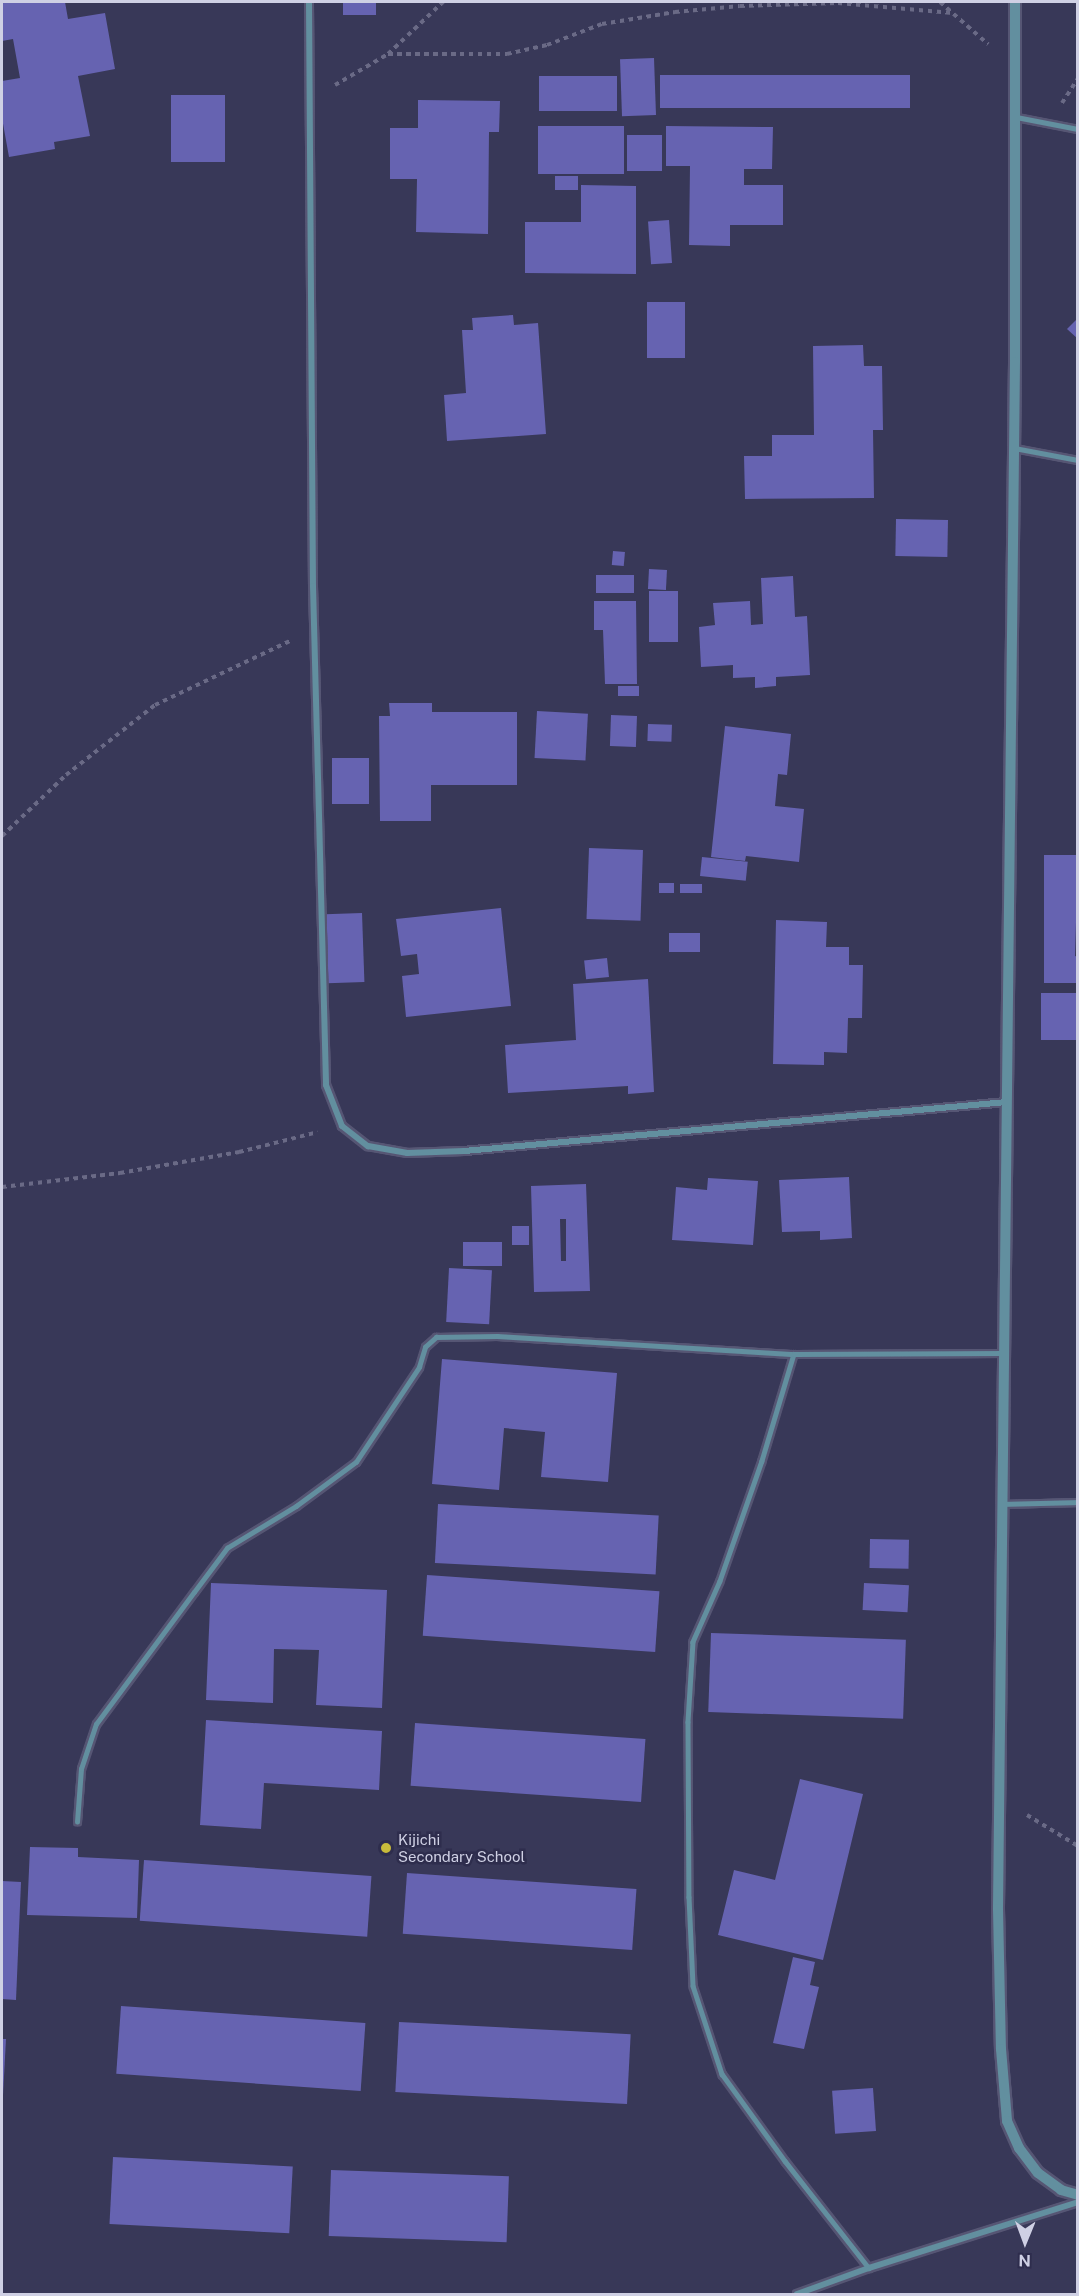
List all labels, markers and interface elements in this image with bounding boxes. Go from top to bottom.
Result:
place label: Kijichi Secondary School [398,1830,525,1865]
marker: Kijichi Secondary School [379,1841,393,1855]
north arrow [995,2212,1055,2272]
text: N [1018,2251,1031,2270]

